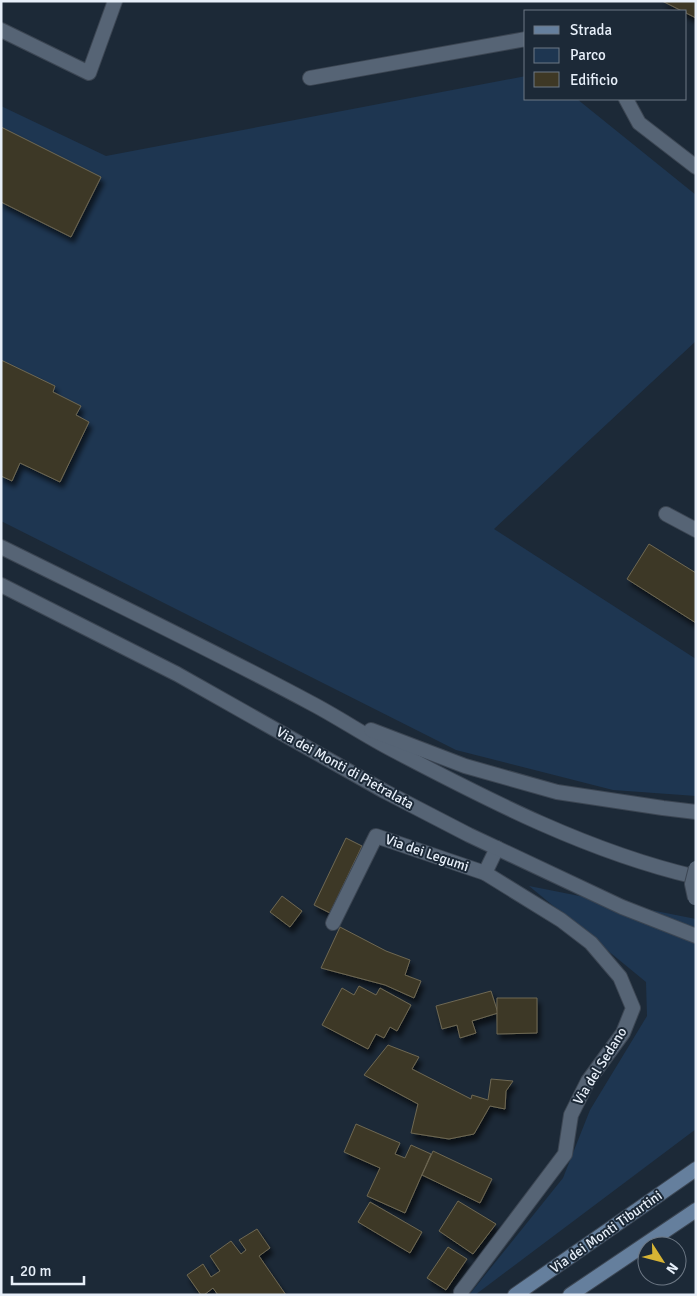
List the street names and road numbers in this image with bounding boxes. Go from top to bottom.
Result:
street label: Via dei Monti di Pietralata [273,723,417,813]
street label: Via dei Legumi [383,831,471,875]
street label: Via del Sedano [570,1024,630,1108]
street label: Via dei Monti Tiburtini [547,1187,665,1277]

